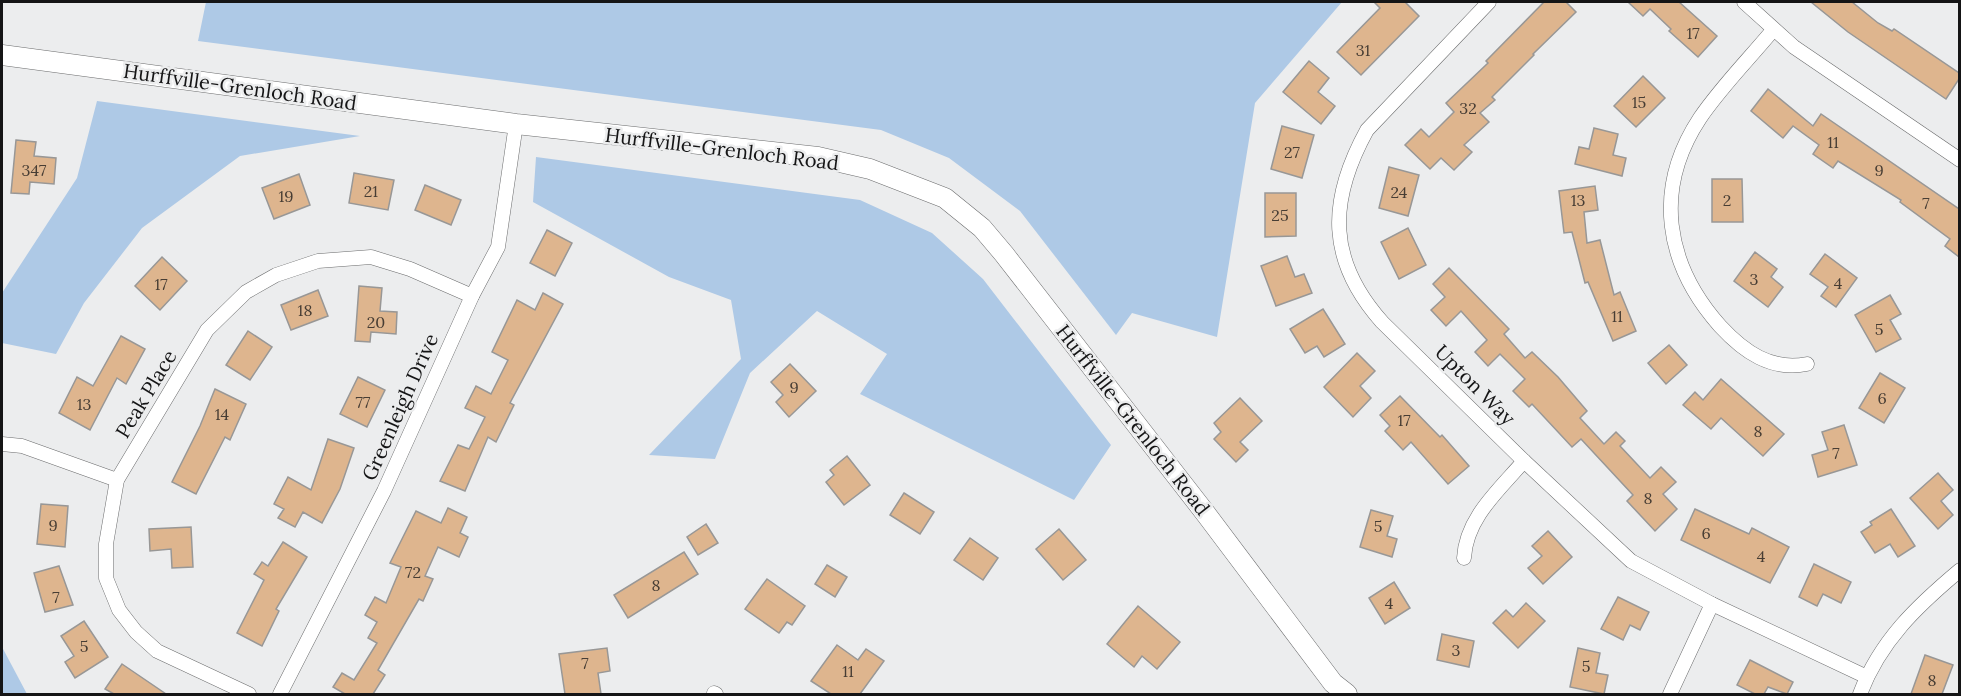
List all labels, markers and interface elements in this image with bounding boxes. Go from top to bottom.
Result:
house number: 17 [1686,23,1700,43]
house number: 31 [1356,40,1371,60]
street label: Hurffville-Grenloch Road [122,58,358,115]
house number: 15 [1632,92,1646,112]
house number: 32 [1459,98,1477,118]
street label: Hurffville-Grenloch Road [604,122,840,175]
house number: 11 [1827,132,1839,152]
house number: 27 [1284,142,1301,162]
house number: 347 [22,160,47,180]
house number: 9 [1874,160,1884,180]
house number: 21 [364,181,378,201]
house number: 24 [1391,182,1408,202]
house number: 19 [278,186,294,206]
house number: 13 [1571,190,1585,210]
house number: 2 [1723,190,1731,210]
house number: 7 [1922,193,1930,213]
house number: 25 [1271,205,1289,225]
house number: 3 [1750,269,1759,289]
house number: 4 [1834,273,1843,293]
house number: 17 [154,274,168,294]
house number: 18 [298,300,312,320]
house number: 11 [1611,306,1623,326]
house number: 20 [367,312,385,332]
street label: Hurffville-Grenloch Road [1051,319,1216,520]
house number: 5 [1875,319,1883,339]
street label: Greenleigh Drive [356,329,443,484]
street label: Upton Way [1430,339,1521,430]
street label: Peak Place [110,345,182,442]
house number: 9 [789,377,799,397]
house number: 6 [1877,388,1887,408]
house number: 77 [356,392,371,412]
house number: 13 [77,394,91,414]
house number: 14 [215,404,230,424]
house number: 17 [1397,410,1411,430]
house number: 8 [1754,421,1763,441]
house number: 7 [1832,443,1840,463]
house number: 8 [1644,488,1653,508]
house number: 9 [48,515,58,535]
house number: 5 [1374,516,1382,536]
house number: 6 [1701,523,1711,543]
house number: 4 [1757,546,1766,566]
house number: 72 [405,562,421,582]
house number: 8 [652,575,661,595]
house number: 7 [52,587,60,607]
house number: 4 [1385,593,1394,613]
house number: 5 [80,636,88,656]
house number: 3 [1452,640,1461,660]
house number: 7 [581,653,589,673]
house number: 5 [1582,656,1590,676]
house number: 11 [842,661,854,681]
house number: 8 [1928,670,1937,690]

